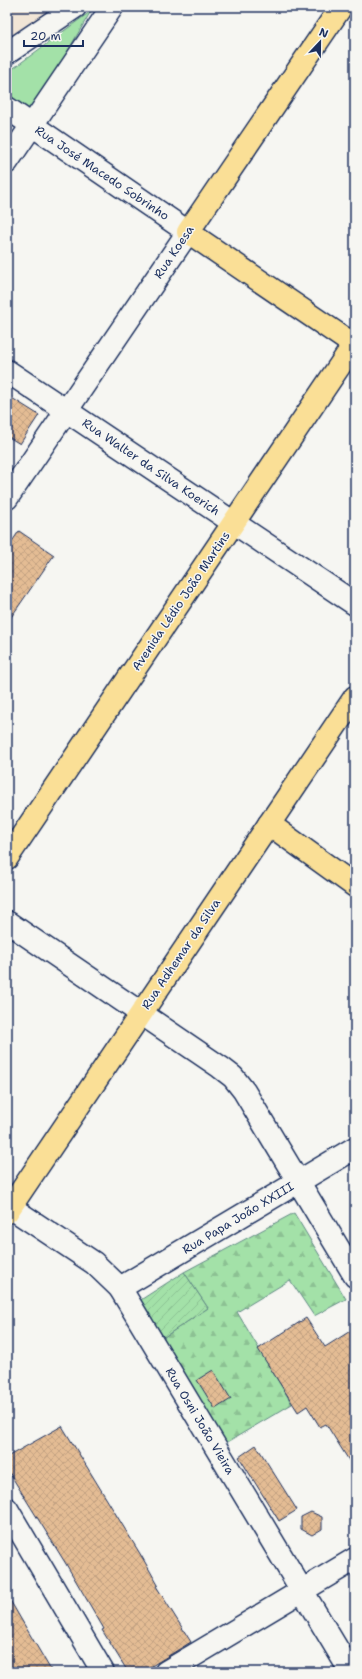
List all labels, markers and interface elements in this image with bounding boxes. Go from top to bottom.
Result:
scale bar [24,22,83,48]
north arrow [300,22,340,62]
text: N [317,25,331,42]
text: 20 m [30,28,61,44]
street label: Rua José Macedo Sobrinho [32,122,172,224]
street label: Rua Koesa [150,222,198,282]
street label: Rua Walter da Silva Koerich [79,415,223,519]
street label: Avenida Lédio João Martins [128,528,234,674]
street label: Rua Adhemar da Silva [138,895,224,1012]
street label: Rua Papa João XXIII [179,1178,297,1258]
street label: Rua Osni João Vieira [162,1365,239,1478]

